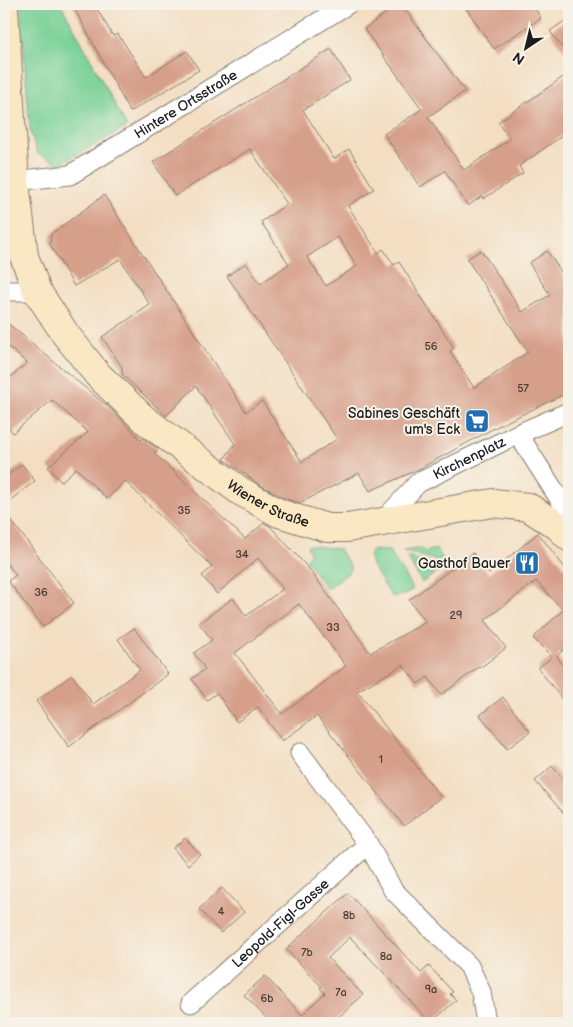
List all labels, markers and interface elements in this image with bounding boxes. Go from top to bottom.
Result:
north arrow [500,22,550,72]
text: N [510,48,528,68]
street label: Hintere Ortsstraße [131,66,240,142]
house number: 56 [424,340,438,353]
house number: 57 [517,382,529,395]
place label: Sabines Geschäft um's Eck [348,405,461,438]
supermarket icon: Sabines Geschäft um's Eck [464,408,490,434]
street label: Kirchenplatz [430,433,509,483]
street label: Wiener Straße [223,476,311,531]
house number: 35 [177,504,191,517]
house number: 34 [235,548,249,561]
restaurant icon: Gasthof Bauer [514,550,540,576]
place label: Gasthof Bauer [418,555,511,572]
house number: 36 [34,586,48,599]
house number: 29 [450,609,462,622]
house number: 33 [326,621,340,634]
house number: 1 [379,753,383,766]
street label: Leopold-Figl-Gasse [229,875,333,971]
house number: 4 [218,905,225,918]
house number: 8b [343,909,355,922]
house number: 7b [301,946,313,959]
house number: 8a [380,950,392,963]
house number: 9a [425,983,437,996]
house number: 7a [335,986,347,999]
house number: 6b [261,992,273,1005]

